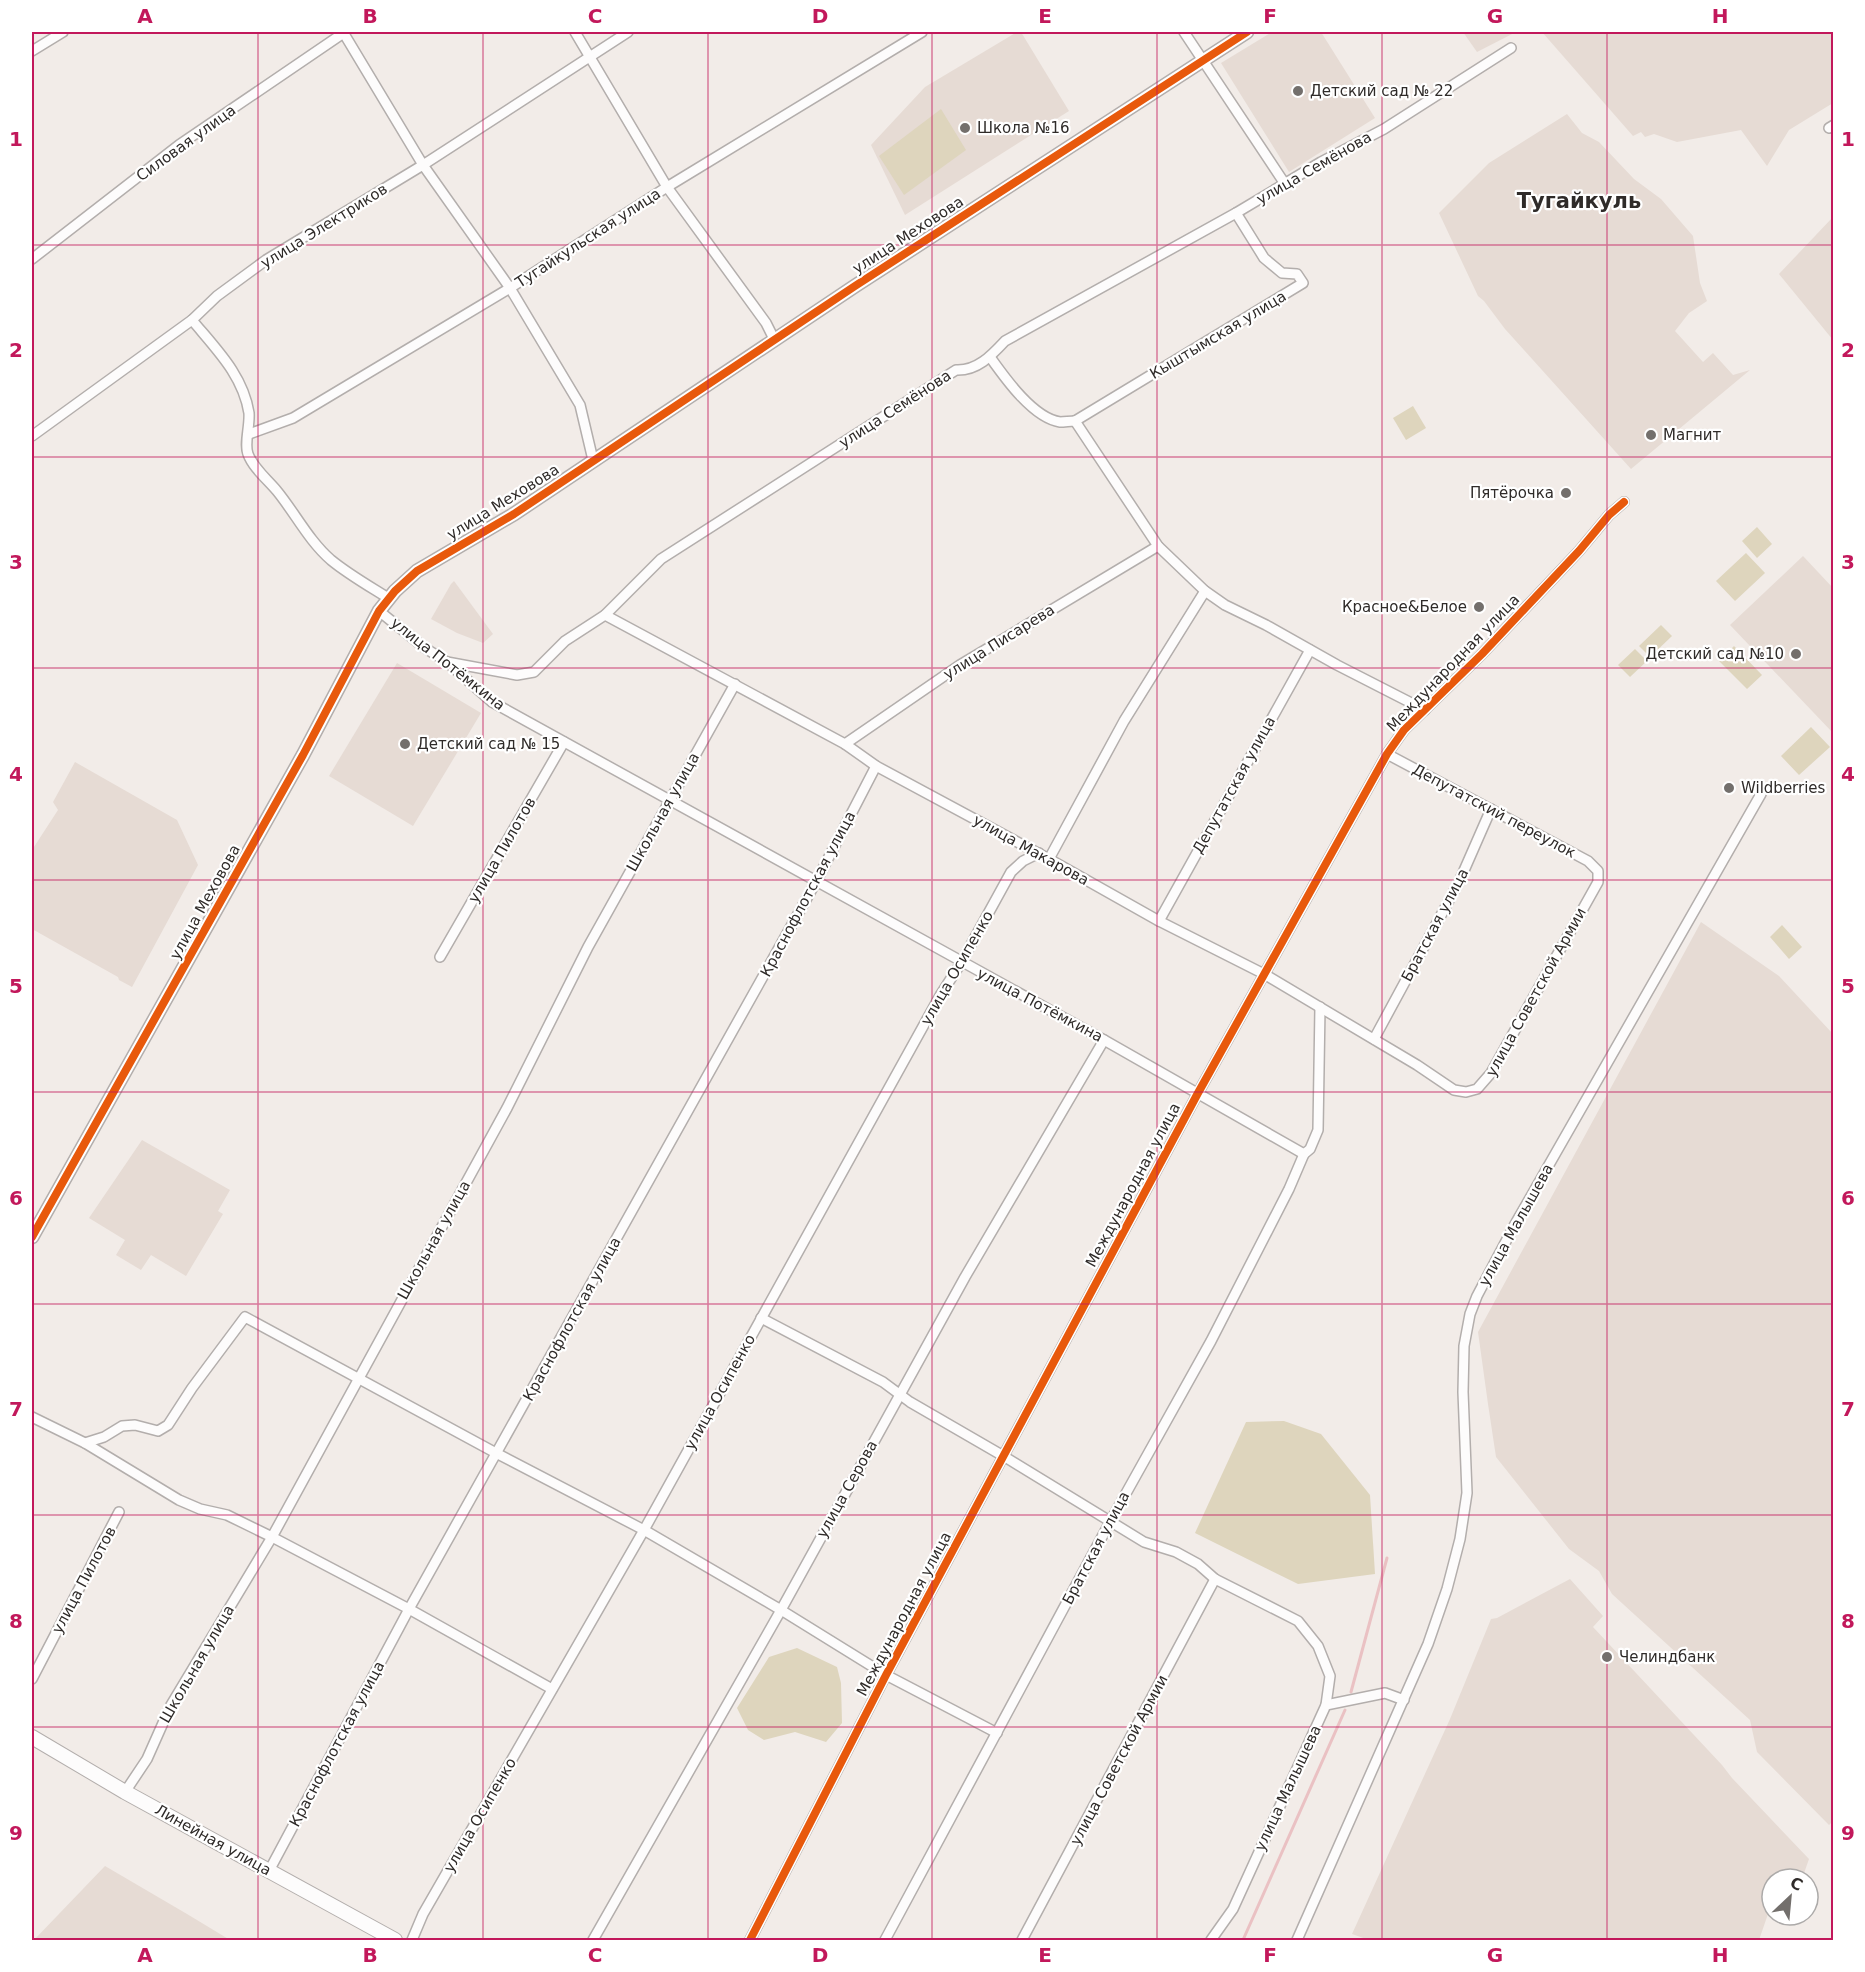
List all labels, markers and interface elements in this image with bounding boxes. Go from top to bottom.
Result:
text: A [137,4,153,28]
text: B [362,4,378,28]
text: C [588,4,602,28]
text: D [812,4,828,28]
text: E [1038,4,1052,28]
text: F [1263,4,1277,28]
text: G [1487,4,1503,28]
text: H [1712,4,1728,28]
place label: Детский сад № 22 [1310,82,1453,100]
marker: Детский сад № 22 [1291,84,1305,98]
street label: Силовая улица [133,101,239,185]
place label: Школа №16 [977,119,1070,137]
marker: Школа №16 [958,121,972,135]
text: 1 [9,127,23,151]
text: 1 [1841,127,1855,151]
street label: улица Семёнова [1253,128,1375,208]
street label: улица Электриков [257,180,391,272]
street label: Тугайкульская улица [511,184,664,292]
district label: Тугайкуль [1517,189,1641,213]
street label: улица Меховова [849,192,967,278]
street label: Кыштымская улица [1146,287,1290,383]
text: 2 [9,338,23,362]
text: 2 [1841,338,1855,362]
street label: улица Семёнова [836,366,954,452]
place label: Магнит [1663,426,1722,444]
marker: Магнит [1644,428,1658,442]
street label: улица Меховова [444,460,562,544]
place label: Пятёрочка [1470,484,1554,502]
marker: Пятёрочка [1559,486,1573,500]
text: 3 [9,550,23,574]
text: 3 [1841,550,1855,574]
street label: Международная улица [1383,591,1523,735]
place label: Красное&Белое [1342,598,1467,616]
marker: Красное&Белое [1472,600,1486,614]
street label: улица Писарева [940,601,1058,683]
street label: улица Потёмкина [387,614,509,714]
place label: Детский сад №10 [1645,645,1784,663]
marker: Детский сад №10 [1789,647,1803,661]
street label: Депутатская улица [1189,713,1279,857]
place label: Детский сад № 15 [417,735,560,753]
marker: Детский сад № 15 [398,737,412,751]
street label: Школьная улица [623,749,703,875]
street label: Депутатский переулок [1409,760,1579,862]
text: 4 [9,762,23,786]
text: 4 [1841,762,1855,786]
place label: Wildberries [1741,779,1826,797]
marker: Wildberries [1722,781,1736,795]
street label: улица Пилотов [464,794,540,906]
street label: Краснофлотская улица [757,808,859,980]
street label: улица Макарова [970,811,1092,889]
street label: улица Меховова [166,841,244,963]
street label: Братская улица [1398,865,1472,985]
street label: улица Советской Армии [1482,904,1590,1080]
street label: улица Осипенко [917,908,997,1028]
street label: улица Потёмкина [974,964,1106,1046]
text: 5 [9,974,23,998]
text: 5 [1841,974,1855,998]
street label: Международная улица [1082,1100,1184,1270]
street label: улица Малышева [1475,1161,1557,1289]
street label: Школьная улица [394,1177,474,1303]
text: 6 [9,1186,23,1210]
text: 6 [1841,1186,1855,1210]
street label: Краснофлотская улица [519,1234,625,1404]
street label: улица Осипенко [681,1331,759,1453]
text: 7 [9,1397,23,1421]
text: 7 [1841,1397,1855,1421]
street label: улица Серова [813,1437,881,1541]
street label: Братская улица [1059,1488,1133,1608]
street label: улица Пилотов [48,1523,120,1637]
street label: Международная улица [853,1529,955,1699]
street label: Школьная улица [156,1602,238,1726]
text: 8 [9,1609,23,1633]
text: 8 [1841,1609,1855,1633]
place label: Челиндбанк [1619,1648,1715,1666]
marker: Челиндбанк [1600,1650,1614,1664]
street label: Краснофлотская улица [286,1658,388,1830]
street label: улица Советской Армии [1066,1672,1172,1848]
street label: улица Малышева [1251,1722,1325,1854]
street label: улица Осипенко [440,1755,520,1875]
street label: Линейная улица [152,1801,274,1879]
text: 9 [9,1821,23,1845]
text: 9 [1841,1821,1855,1845]
north arrow [1760,1867,1820,1927]
text: С [1787,1873,1806,1895]
text: A [137,1943,153,1967]
text: B [362,1943,378,1967]
text: C [588,1943,602,1967]
text: D [812,1943,828,1967]
text: E [1038,1943,1052,1967]
text: F [1263,1943,1277,1967]
text: G [1487,1943,1503,1967]
text: H [1712,1943,1728,1967]

